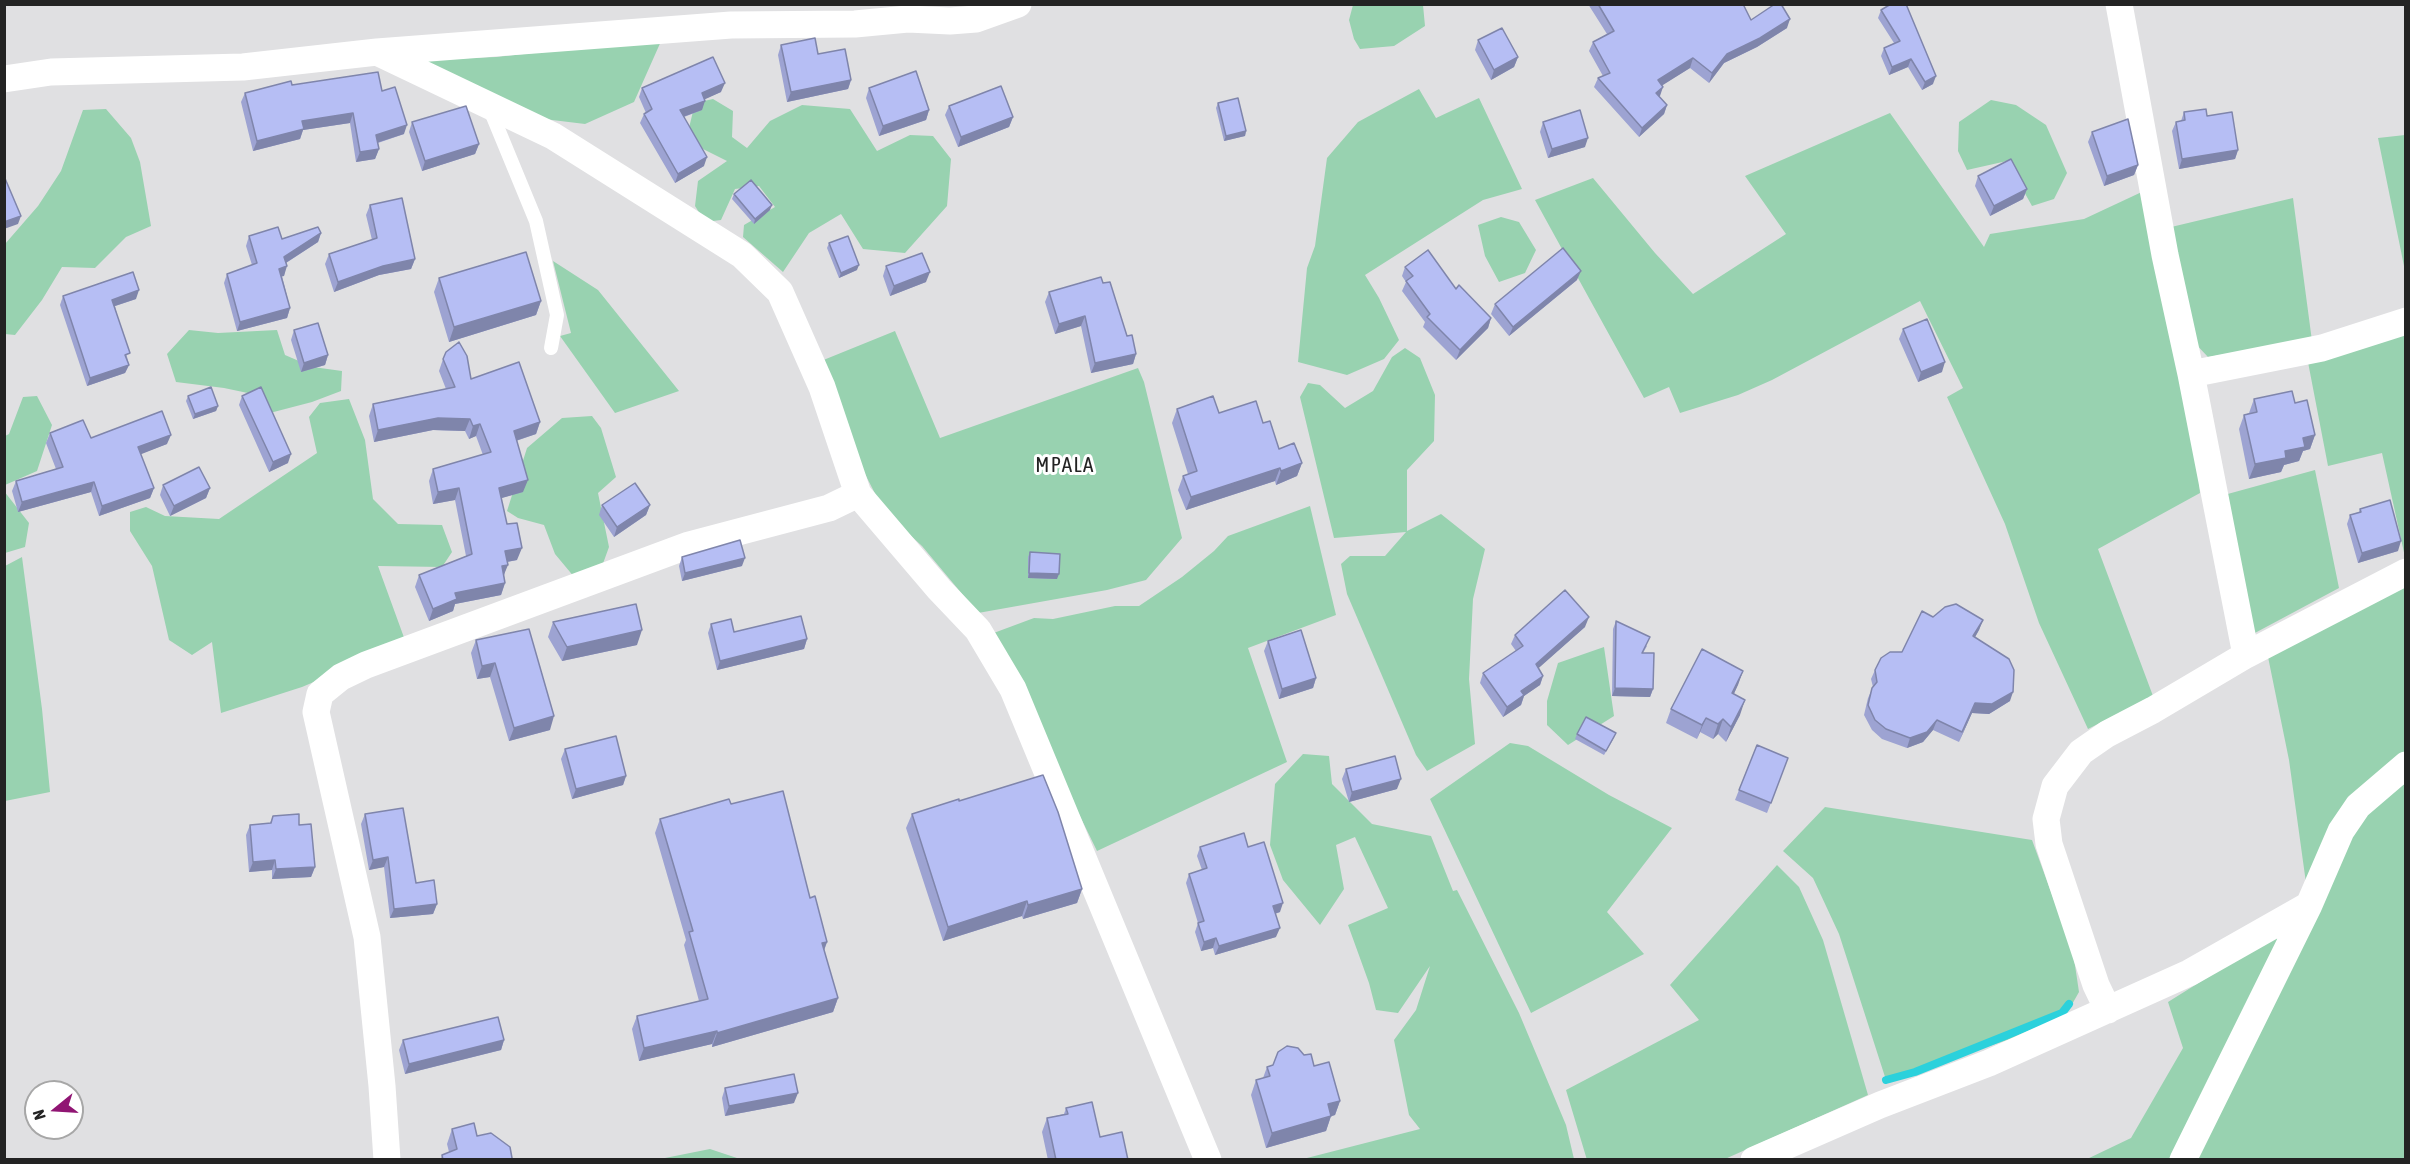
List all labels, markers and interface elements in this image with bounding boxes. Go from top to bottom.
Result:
district label: MPALA [1035,452,1095,478]
north arrow [24,1080,84,1140]
text: N [29,1108,49,1122]

